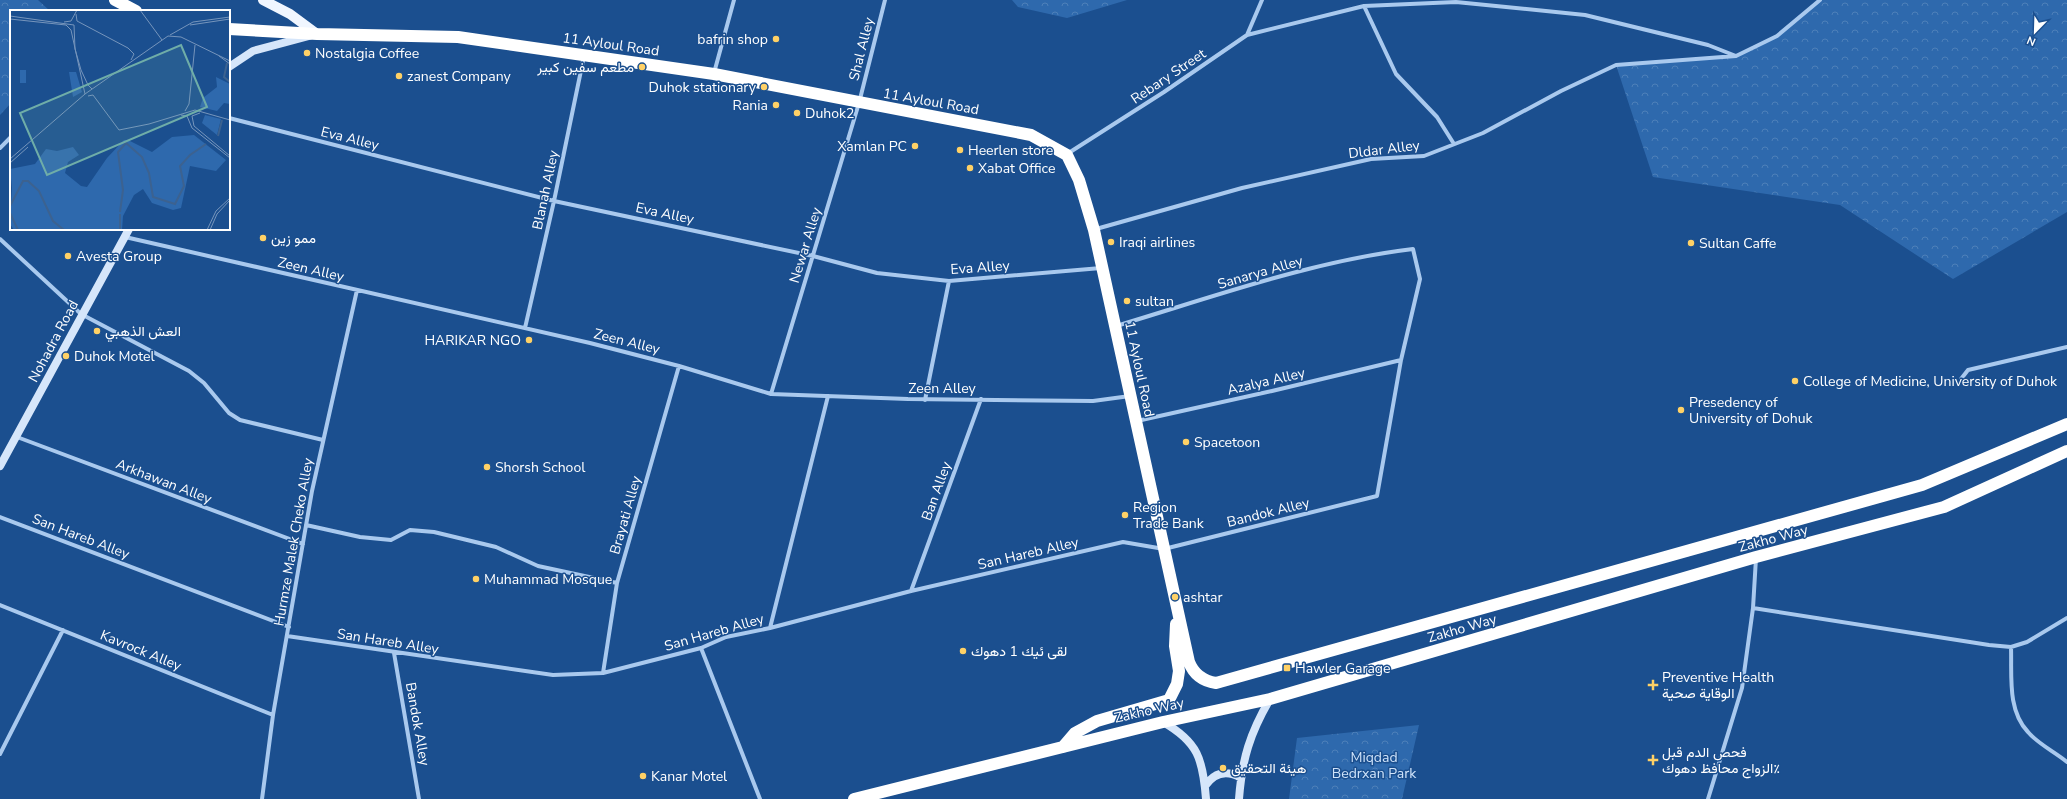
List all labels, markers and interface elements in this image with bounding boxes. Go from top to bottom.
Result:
inset map [10,10,230,230]
north arrow [2015,12,2055,52]
street label: Shal Alley [844,15,879,83]
street label: 11 Ayloul Road [561,28,661,61]
place label: bafrin shop [697,30,768,49]
text: N [2025,32,2038,49]
marker: bafrin shop [771,34,781,44]
place label: Nostalgia Coffee [315,44,419,63]
street label: Rebary Street [1127,44,1210,109]
marker: Nostalgia Coffee [302,48,312,58]
place label: مطعم سفين كبير [536,58,634,77]
marker: مطعم سفين كبير [637,62,647,72]
place label: zanest Company [407,67,512,86]
marker: zanest Company [394,71,404,81]
place label: Duhok stationary [649,78,757,97]
marker: Duhok stationary [759,82,769,92]
street label: 11 Ayloul Road [881,84,981,119]
place label: Rania [733,96,768,115]
marker: Rania [771,100,781,110]
place label: Duhok2 [805,104,854,123]
marker: Duhok2 [792,108,802,118]
street label: Eva Alley [319,122,382,155]
street label: Dldar Alley [1347,136,1422,163]
place label: Xamlan PC [837,137,907,156]
marker: Xamlan PC [910,141,920,151]
place label: Heerlen store [968,141,1053,160]
marker: Heerlen store [955,145,965,155]
street label: Blanah Alley [528,148,563,232]
place label: Xabat Office [978,159,1055,178]
marker: Xabat Office [965,163,975,173]
street label: Eva Alley [634,198,697,229]
street label: Newar Alley [785,204,826,285]
place label: ممو زين [271,229,316,248]
marker: ممو زين [258,233,268,243]
place label: Iraqi airlines [1119,233,1195,252]
place label: Sultan Caffe [1699,234,1776,253]
marker: Iraqi airlines [1106,237,1116,247]
marker: Sultan Caffe [1686,238,1696,248]
place label: Avesta Group [76,247,162,266]
marker: Avesta Group [63,251,73,261]
street label: Sanarya Alley [1215,251,1306,294]
street label: Zeen Alley [276,253,347,287]
street label: Eva Alley [950,256,1011,279]
place label: sultan [1135,292,1174,311]
marker: sultan [1122,296,1132,306]
street label: Nohadra Road [24,297,83,386]
street label: 11 Ayloul Road [1120,319,1159,419]
place label: العش الذهبي [105,322,181,343]
street label: Zeen Alley [592,324,663,359]
marker: العش الذهبي [92,326,102,336]
place label: HARIKAR NGO [424,331,521,350]
marker: HARIKAR NGO [524,335,534,345]
place label: Duhok Motel [74,347,156,366]
marker: Duhok Motel [61,351,71,361]
street label: Azalya Alley [1225,363,1308,400]
place label: College of Medicine, University of Duhok [1803,372,2058,391]
marker: College of Medicine, University of Duhok [1790,376,1800,386]
street label: Zeen Alley [908,379,977,398]
place label: Presedency of University of Dohuk [1689,393,1814,428]
marker: Presedency of University of Dohuk [1676,405,1686,415]
place label: Spacetoon [1194,433,1260,452]
marker: Spacetoon [1181,437,1191,447]
street label: Arkhawan Alley [113,454,215,509]
street label: Hurmze Malek Cheko Alley [269,456,318,628]
place label: Shorsh School [495,458,586,477]
street label: Ban Alley [917,458,956,523]
marker: Shorsh School [482,462,492,472]
street label: Brayati Alley [605,473,646,557]
street label: Bandok Alley [1225,493,1312,532]
place label: Region Trade Bank [1133,498,1205,533]
street label: San Hareb Alley [29,509,133,564]
marker: Region Trade Bank [1120,510,1130,520]
street label: Zakho Way [1736,520,1811,557]
street label: San Hareb Alley [976,532,1081,574]
place label: Muhammad Mosque [484,570,612,589]
marker: Muhammad Mosque [471,574,481,584]
place label: ashtar [1183,588,1222,607]
marker: ashtar [1170,592,1180,602]
street label: San Hareb Alley [662,609,767,656]
street label: Zakho Way [1425,609,1500,647]
street label: San Hareb Alley [336,624,441,659]
street label: Kavrock Alley [97,626,185,676]
place label: لقى ئيك 1 دهوك [971,642,1067,661]
marker: لقى ئيك 1 دهوك [958,646,968,656]
place label: Hawler Garage [1295,659,1391,678]
marker: Hawler Garage [1282,663,1292,673]
place label: Preventive Health الوقایة صحیة [1662,668,1774,703]
marker: Preventive Health الوقایة صحیة [1647,679,1659,691]
street label: Bandok Alley [401,681,434,768]
street label: Zakho Way [1112,693,1187,728]
place label: فحص الدم قبل الزواج محافظ دهوك٪ [1662,743,1780,779]
park label: Miqdad Bedrxan Park [1332,748,1417,783]
marker: فحص الدم قبل الزواج محافظ دهوك٪ [1647,754,1659,766]
place label: هيئة التحقيق [1231,759,1307,778]
marker: هيئة التحقيق [1218,763,1228,773]
place label: Kanar Motel [651,767,728,786]
marker: Kanar Motel [638,771,648,781]

